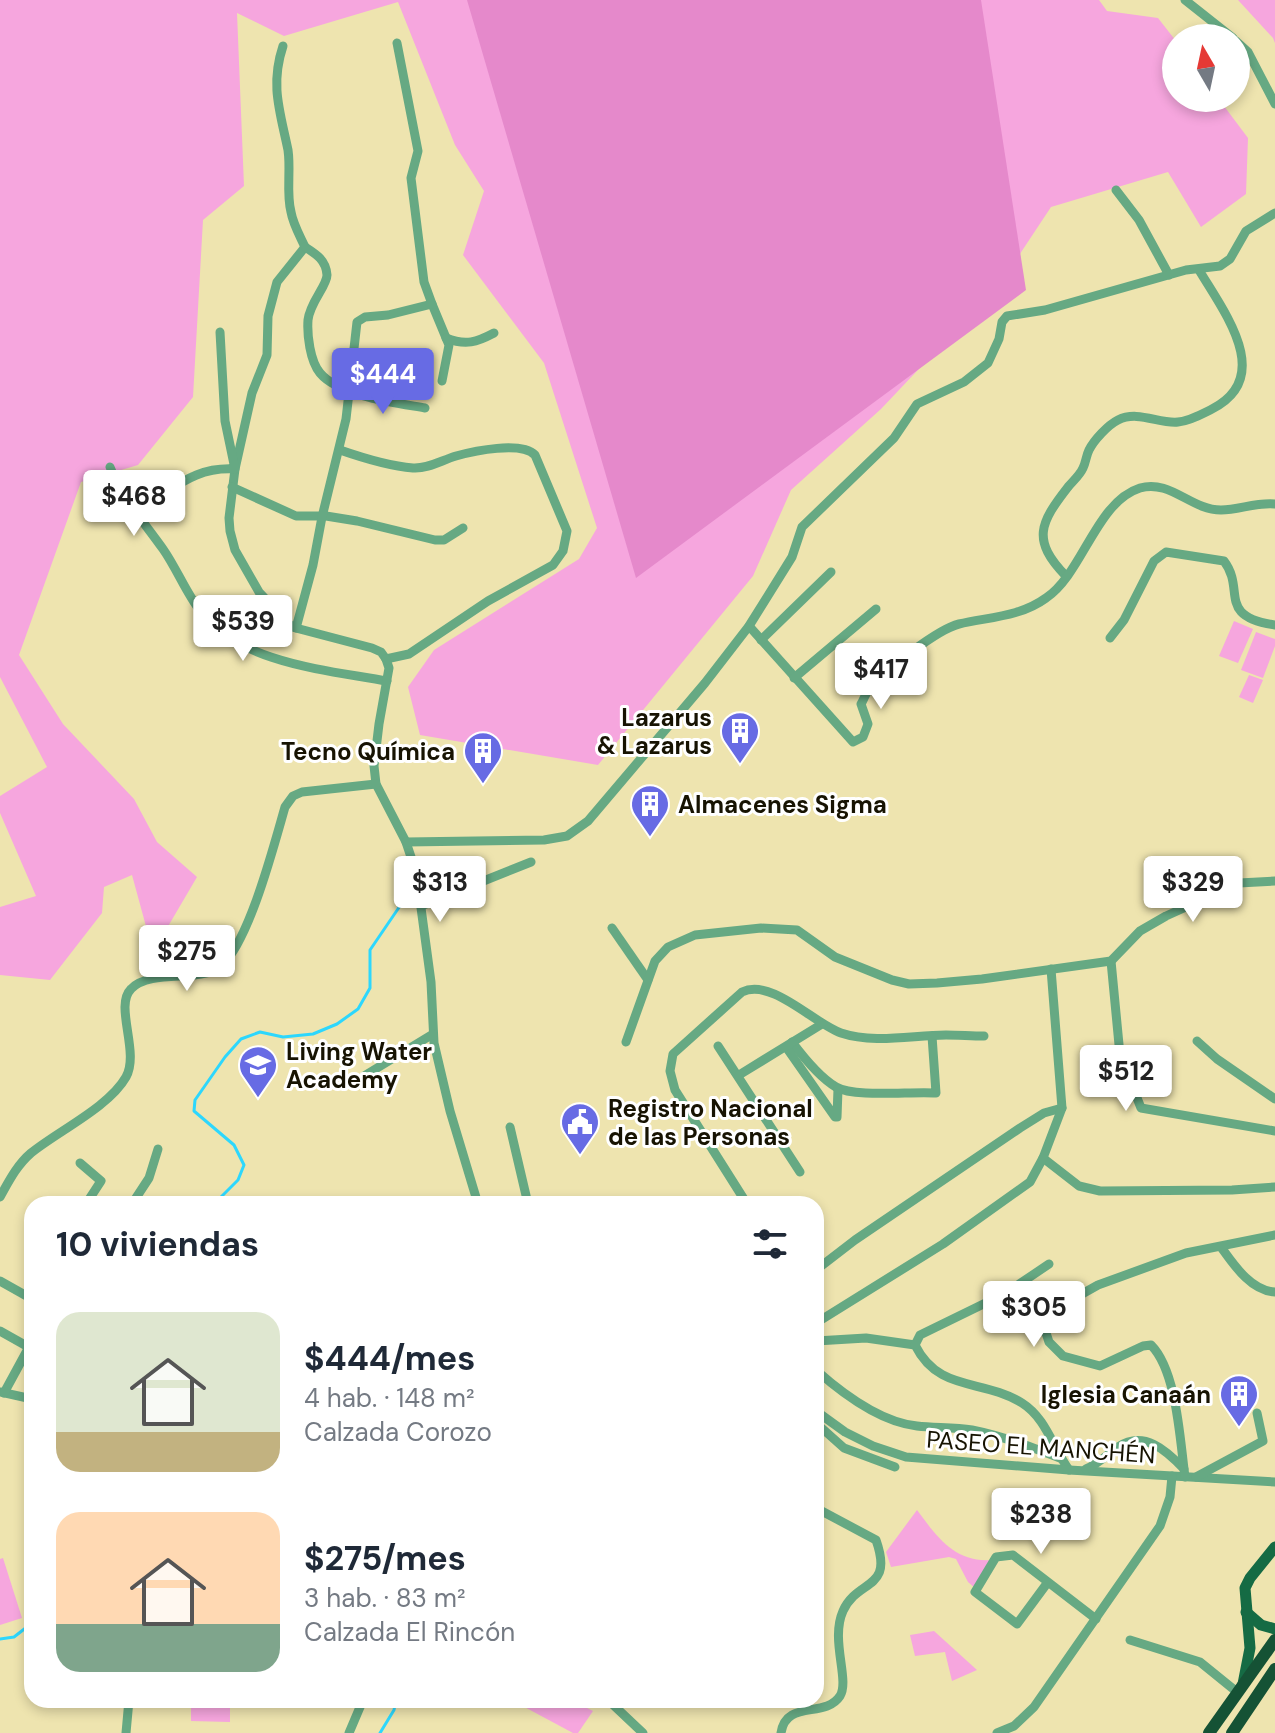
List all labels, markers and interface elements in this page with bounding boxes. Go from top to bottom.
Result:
north arrow [1162,24,1250,112]
map controls [1162,24,1250,112]
pin: $444 [336,348,430,416]
text: $444 [350,357,416,391]
pin: $468 [87,470,181,538]
text: $468 [101,479,167,513]
pin: $539 [196,595,290,663]
text: $539 [211,604,275,638]
pin: $417 [834,643,928,711]
text: $417 [853,652,909,686]
place label: Lazarus & Lazarus [597,702,712,761]
building icon: Lazarus & Lazarus [719,710,761,765]
building icon: Tecno Química [462,730,504,785]
place label: Tecno Química [281,736,455,767]
building icon: Almacenes Sigma [629,783,671,838]
place label: Almacenes Sigma [678,789,887,820]
pin: $313 [393,856,487,924]
pin: $329 [1146,856,1240,924]
text: $313 [412,865,468,899]
text: $329 [1162,865,1224,899]
pin: $275 [140,925,234,993]
text: $275 [157,934,217,968]
place label: Living Water Academy [286,1036,432,1095]
school or university icon: Living Water Academy [237,1044,279,1099]
pin: $512 [1079,1045,1173,1113]
text: $512 [1098,1054,1154,1088]
place label: Registro Nacional de las Personas [608,1093,813,1152]
public building icon: Registro Nacional de las Personas [559,1101,601,1156]
text: 10 viviendas [56,1222,259,1267]
icon: filters [748,1222,792,1266]
pin: $305 [987,1281,1081,1349]
text: $305 [1001,1290,1067,1324]
text: $444/mes [304,1336,475,1381]
icon: home [120,1344,216,1440]
building icon: Iglesia Canaán [1218,1373,1260,1428]
place label: Iglesia Canaán [1041,1379,1211,1410]
text: 4 hab. · 148 m² [304,1381,475,1415]
text: Calzada Corozo [304,1415,492,1449]
street label: PASEO EL MANCHÉN [926,1424,1156,1470]
pin: $238 [994,1488,1088,1556]
text: $238 [1010,1497,1072,1531]
text: $275/mes [304,1536,466,1581]
icon: home [120,1544,216,1640]
text: 3 hab. · 83 m² [304,1581,466,1615]
text: Calzada El Rincón [304,1615,515,1649]

